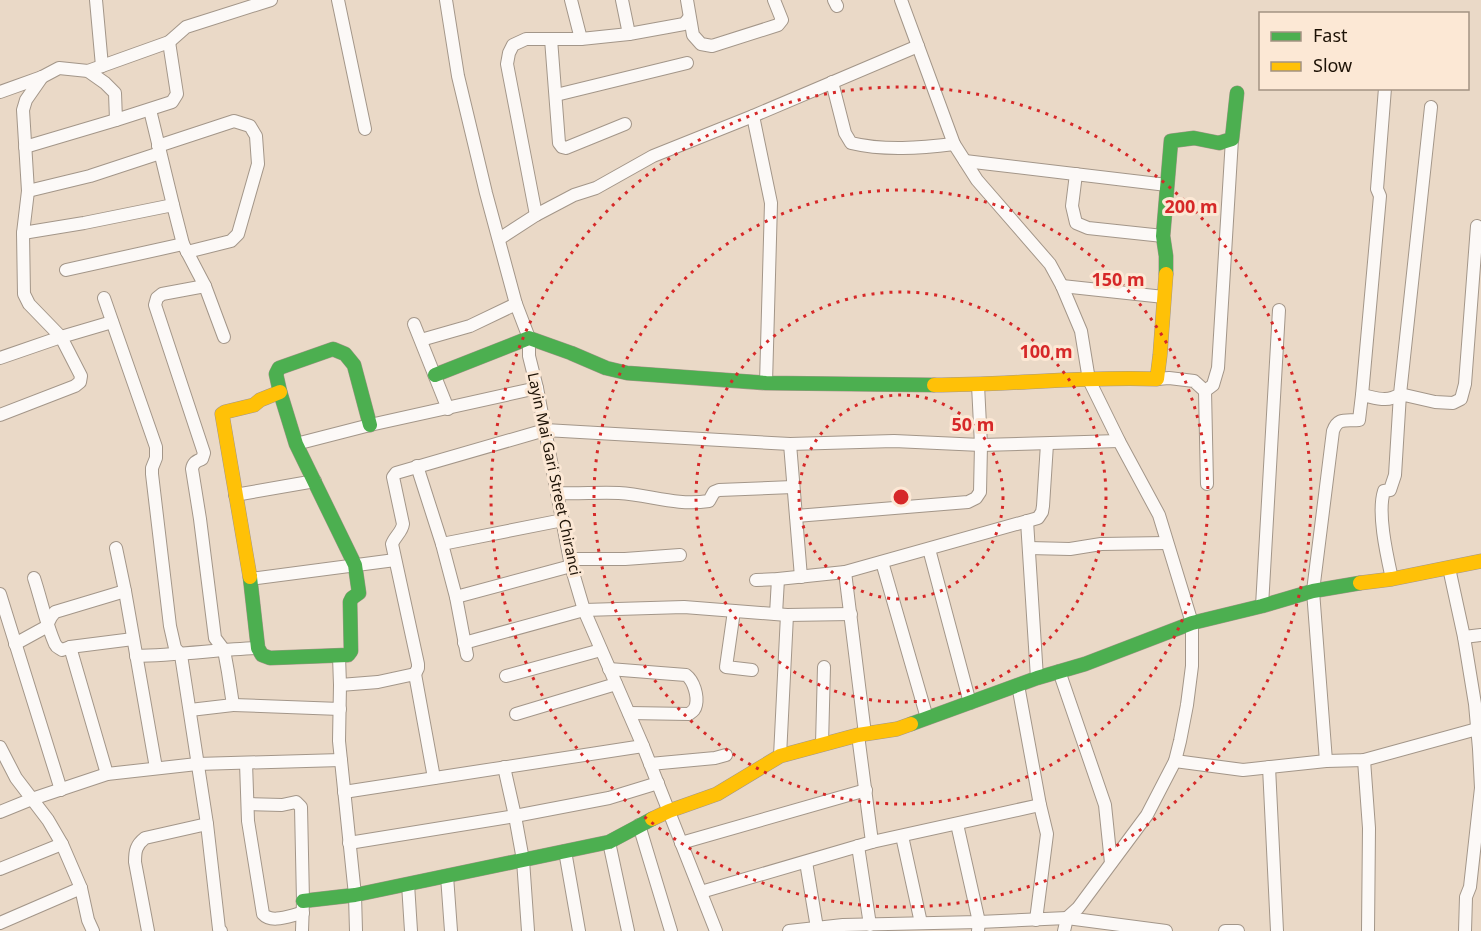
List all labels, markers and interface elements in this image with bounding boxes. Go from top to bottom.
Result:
legend [1259,12,1469,90]
text: Fast [1313,23,1348,47]
text: Slow [1313,53,1352,77]
text: 200 m [1164,194,1218,218]
text: 150 m [1091,267,1145,291]
text: 100 m [1019,339,1073,363]
street label: Layin Mai Gari Street Chiranci [524,370,586,577]
text: 50 m [952,412,994,436]
centre of rings [891,487,911,507]

